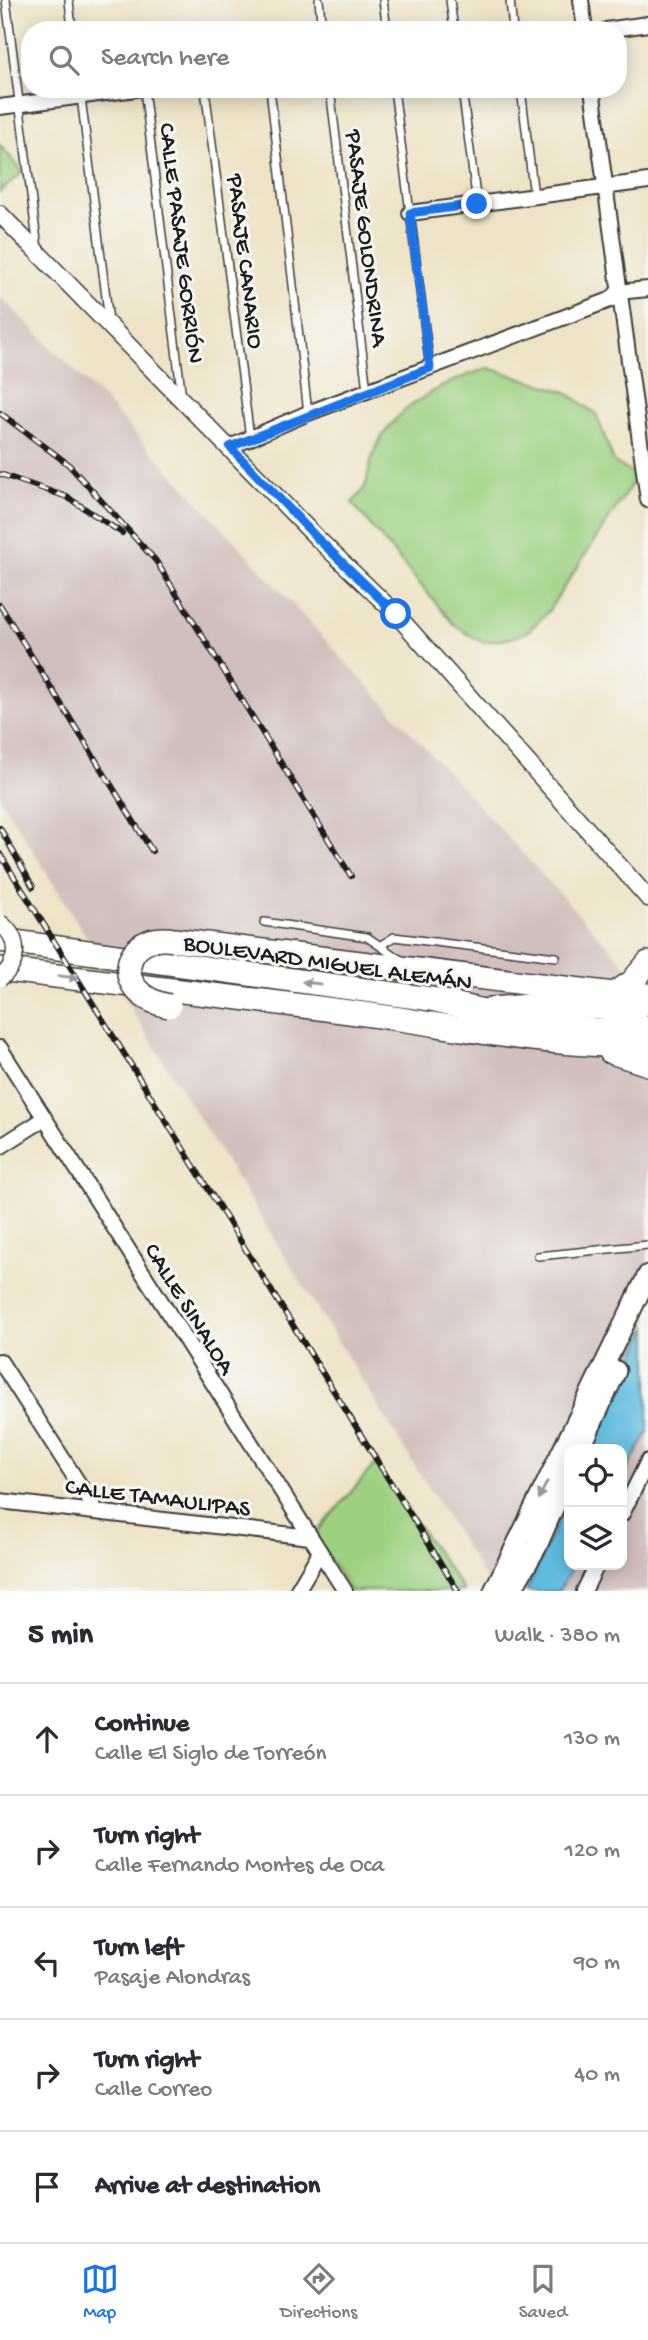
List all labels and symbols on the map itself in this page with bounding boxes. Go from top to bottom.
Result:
street label: CALLE PASAJE GORRIÓN [150,122,209,365]
street label: PASAJE GOLONDRINA [337,127,392,350]
street label: PASAJE CANARIO [218,171,269,350]
route end [461,188,492,219]
route start [380,598,411,629]
street label: BOULEVARD MIGUEL ALEMÁN [180,930,474,999]
one-way arrow [57,972,79,983]
one-way arrow [301,978,323,989]
street label: CALLE SINALOA [136,1239,241,1382]
street label: CALLE TAMAULIPAS [63,1474,253,1525]
one-way arrow [537,1480,549,1500]

